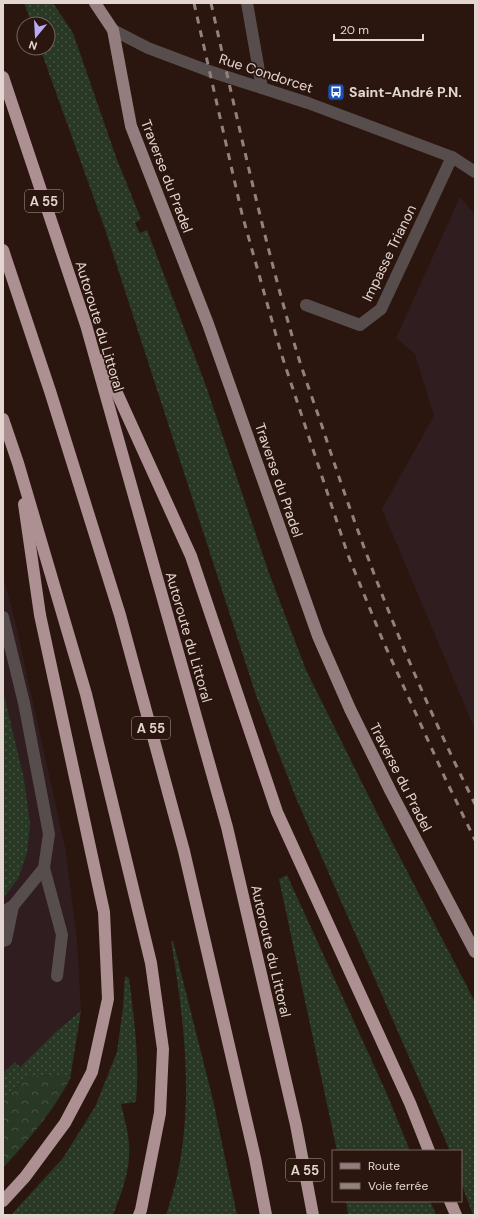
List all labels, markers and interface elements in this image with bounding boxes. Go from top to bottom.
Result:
north arrow [16,16,56,56]
scale bar [334,16,423,42]
text: 20 m [340,22,369,38]
text: N [27,38,39,53]
street label: Rue Condorcet [217,49,315,97]
bus stop icon: Saint-André P.N. [326,82,346,102]
place label: Saint-André P.N. [349,83,462,101]
street label: Traverse du Pradel [137,117,197,235]
road number: A 55 [25,190,63,212]
street label: Impasse Trianon [358,202,420,304]
street label: Autoroute du Littoral [72,259,128,393]
street label: Traverse du Pradel [251,420,307,540]
street label: Autoroute du Littoral [162,570,216,704]
road number: A 55 [132,717,170,739]
street label: Traverse du Pradel [366,720,436,834]
street label: Autoroute du Littoral [247,883,295,1019]
legend [332,1150,462,1202]
text: Route [368,1158,400,1174]
road number: A 55 [286,1159,324,1181]
text: Voie ferrée [368,1178,428,1194]

